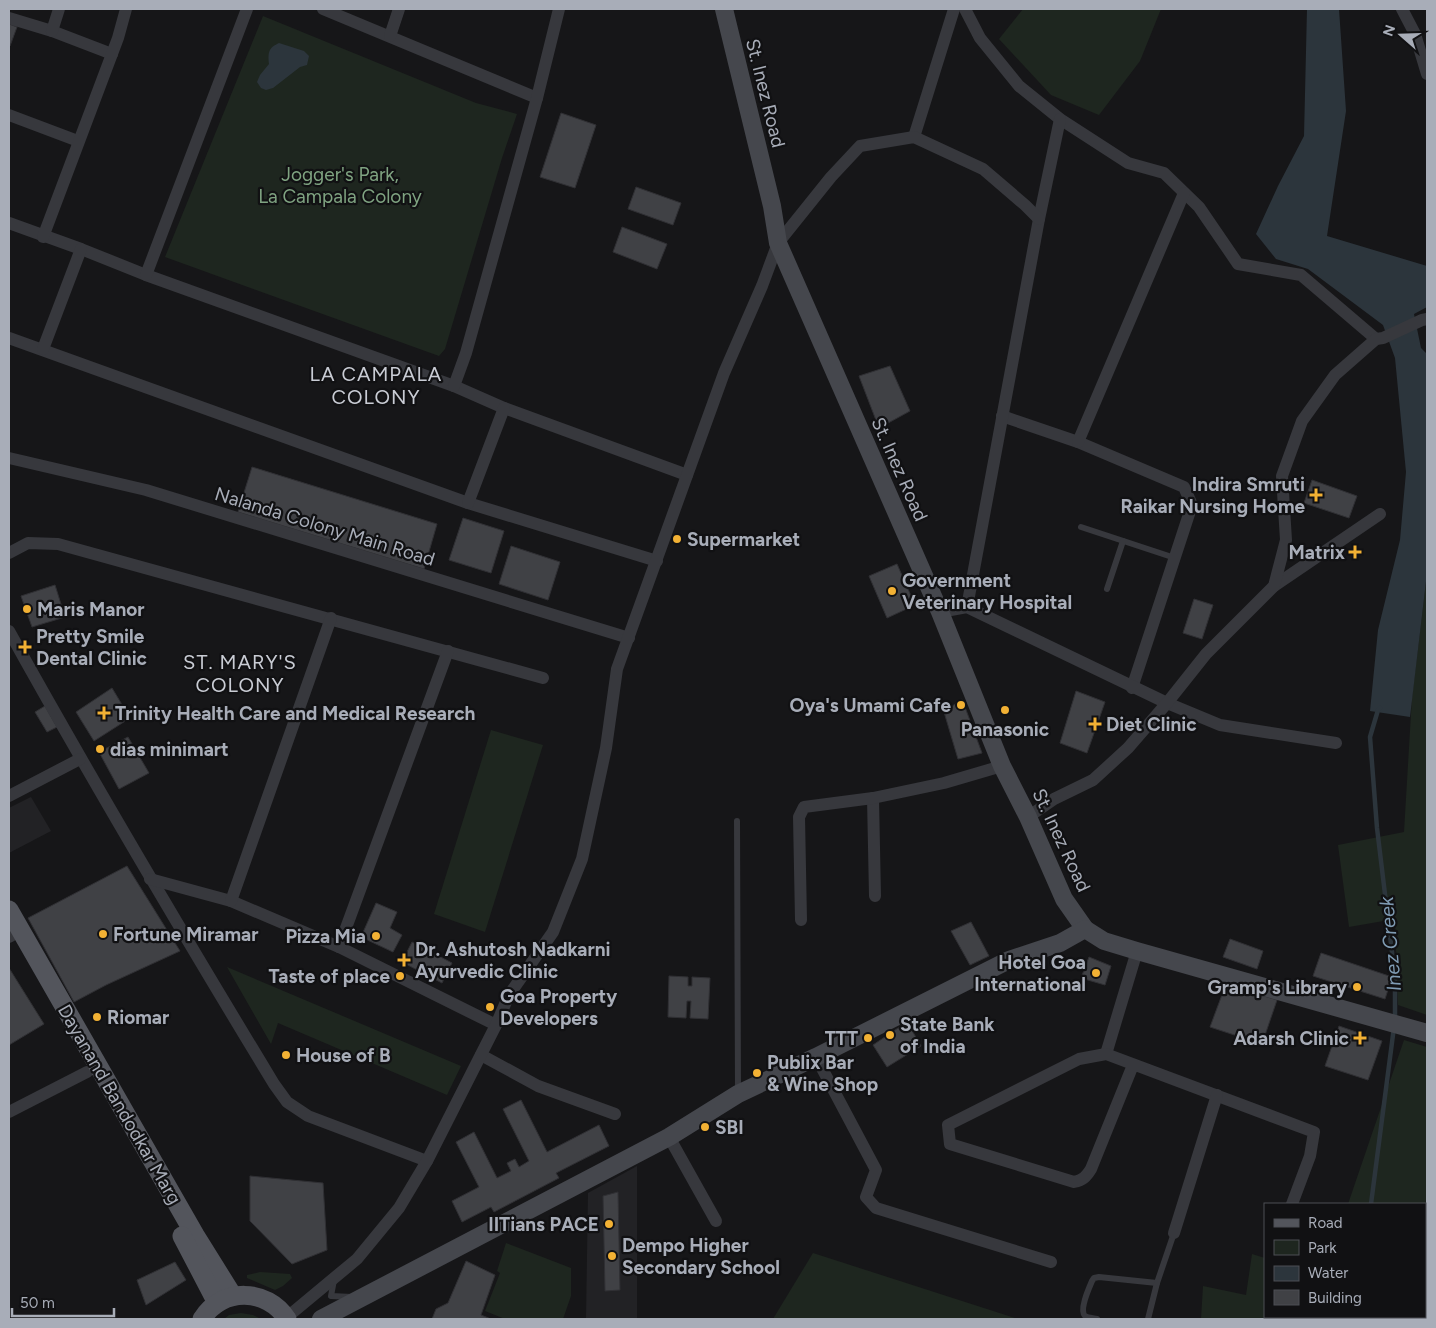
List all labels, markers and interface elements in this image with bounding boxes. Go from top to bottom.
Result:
north arrow [1376,10,1426,60]
text: N [1379,23,1399,39]
street label: St. Inez Road [741,36,790,150]
park label: Jogger's Park, La Campala Colony [258,163,422,208]
district label: LA CAMPALA COLONY [310,362,442,409]
street label: St. Inez Road [866,414,933,525]
place label: Indira Smruti Raikar Nursing Home [1120,473,1305,518]
street label: Nalanda Colony Main Road [212,482,438,571]
marker: Indira Smruti Raikar Nursing Home [1309,488,1323,502]
place label: Supermarket [687,528,801,551]
marker: Supermarket [671,533,683,545]
place label: Matrix [1289,541,1345,564]
marker: Matrix [1349,546,1361,558]
place label: Government Veterinary Hospital [902,569,1072,614]
marker: Government Veterinary Hospital [886,585,898,597]
place label: Maris Manor [37,598,144,621]
marker: Maris Manor [21,603,33,615]
place label: Pretty Smile Dental Clinic [36,625,147,670]
marker: Pretty Smile Dental Clinic [18,640,32,654]
district label: ST. MARY'S COLONY [183,650,297,697]
place label: Oya's Umami Cafe [789,694,951,717]
marker: Oya's Umami Cafe [955,699,967,711]
place label: Trinity Health Care and Medical Research [115,702,475,725]
marker: Panasonic [999,704,1011,716]
marker: Trinity Health Care and Medical Research [97,706,111,720]
place label: Diet Clinic [1106,713,1197,736]
marker: Diet Clinic [1088,717,1102,731]
place label: Panasonic [961,718,1049,741]
place label: dias minimart [110,738,229,761]
marker: dias minimart [94,743,106,755]
street label: St. Inez Road [1028,785,1096,896]
water label: Inez Creek [1374,894,1406,992]
place label: Fortune Miramar [113,923,258,946]
place label: Pizza Mia [285,925,366,948]
marker: Fortune Miramar [97,928,109,940]
marker: Pizza Mia [370,930,382,942]
place label: Dr. Ashutosh Nadkarni Ayurvedic Clinic [415,938,610,983]
place label: Hotel Goa International [974,951,1086,996]
marker: Dr. Ashutosh Nadkarni Ayurvedic Clinic [397,953,411,967]
place label: Taste of place [269,965,390,988]
marker: Hotel Goa International [1090,967,1102,979]
marker: Taste of place [394,970,406,982]
place label: Gramp's Library [1208,976,1347,999]
marker: Gramp's Library [1351,981,1363,993]
place label: Goa Property Developers [500,985,617,1030]
street label: Dayanand Bandodkar Marg [53,1000,186,1208]
marker: Goa Property Developers [484,1001,496,1013]
place label: Riomar [107,1006,169,1029]
marker: Riomar [91,1011,103,1023]
place label: State Bank of India [900,1013,995,1058]
place label: TTT [825,1027,858,1050]
place label: Adarsh Clinic [1233,1027,1349,1050]
marker: State Bank of India [884,1029,896,1041]
marker: Adarsh Clinic [1353,1031,1367,1045]
marker: TTT [862,1032,874,1044]
place label: House of B [296,1044,391,1067]
marker: House of B [280,1049,292,1061]
place label: Publix Bar & Wine Shop [767,1051,878,1096]
marker: Publix Bar & Wine Shop [751,1067,763,1079]
place label: SBI [715,1116,744,1139]
marker: SBI [699,1121,711,1133]
legend [1264,1203,1426,1318]
place label: IITians PACE [488,1213,599,1236]
text: Road [1308,1214,1343,1232]
marker: IITians PACE [603,1218,615,1230]
place label: Dempo Higher Secondary School [622,1234,780,1279]
text: Park [1308,1239,1337,1257]
marker: Dempo Higher Secondary School [606,1250,618,1262]
text: Water [1308,1264,1348,1282]
scale bar [12,1286,115,1318]
text: Building [1308,1289,1362,1307]
text: 50 m [20,1294,55,1312]

